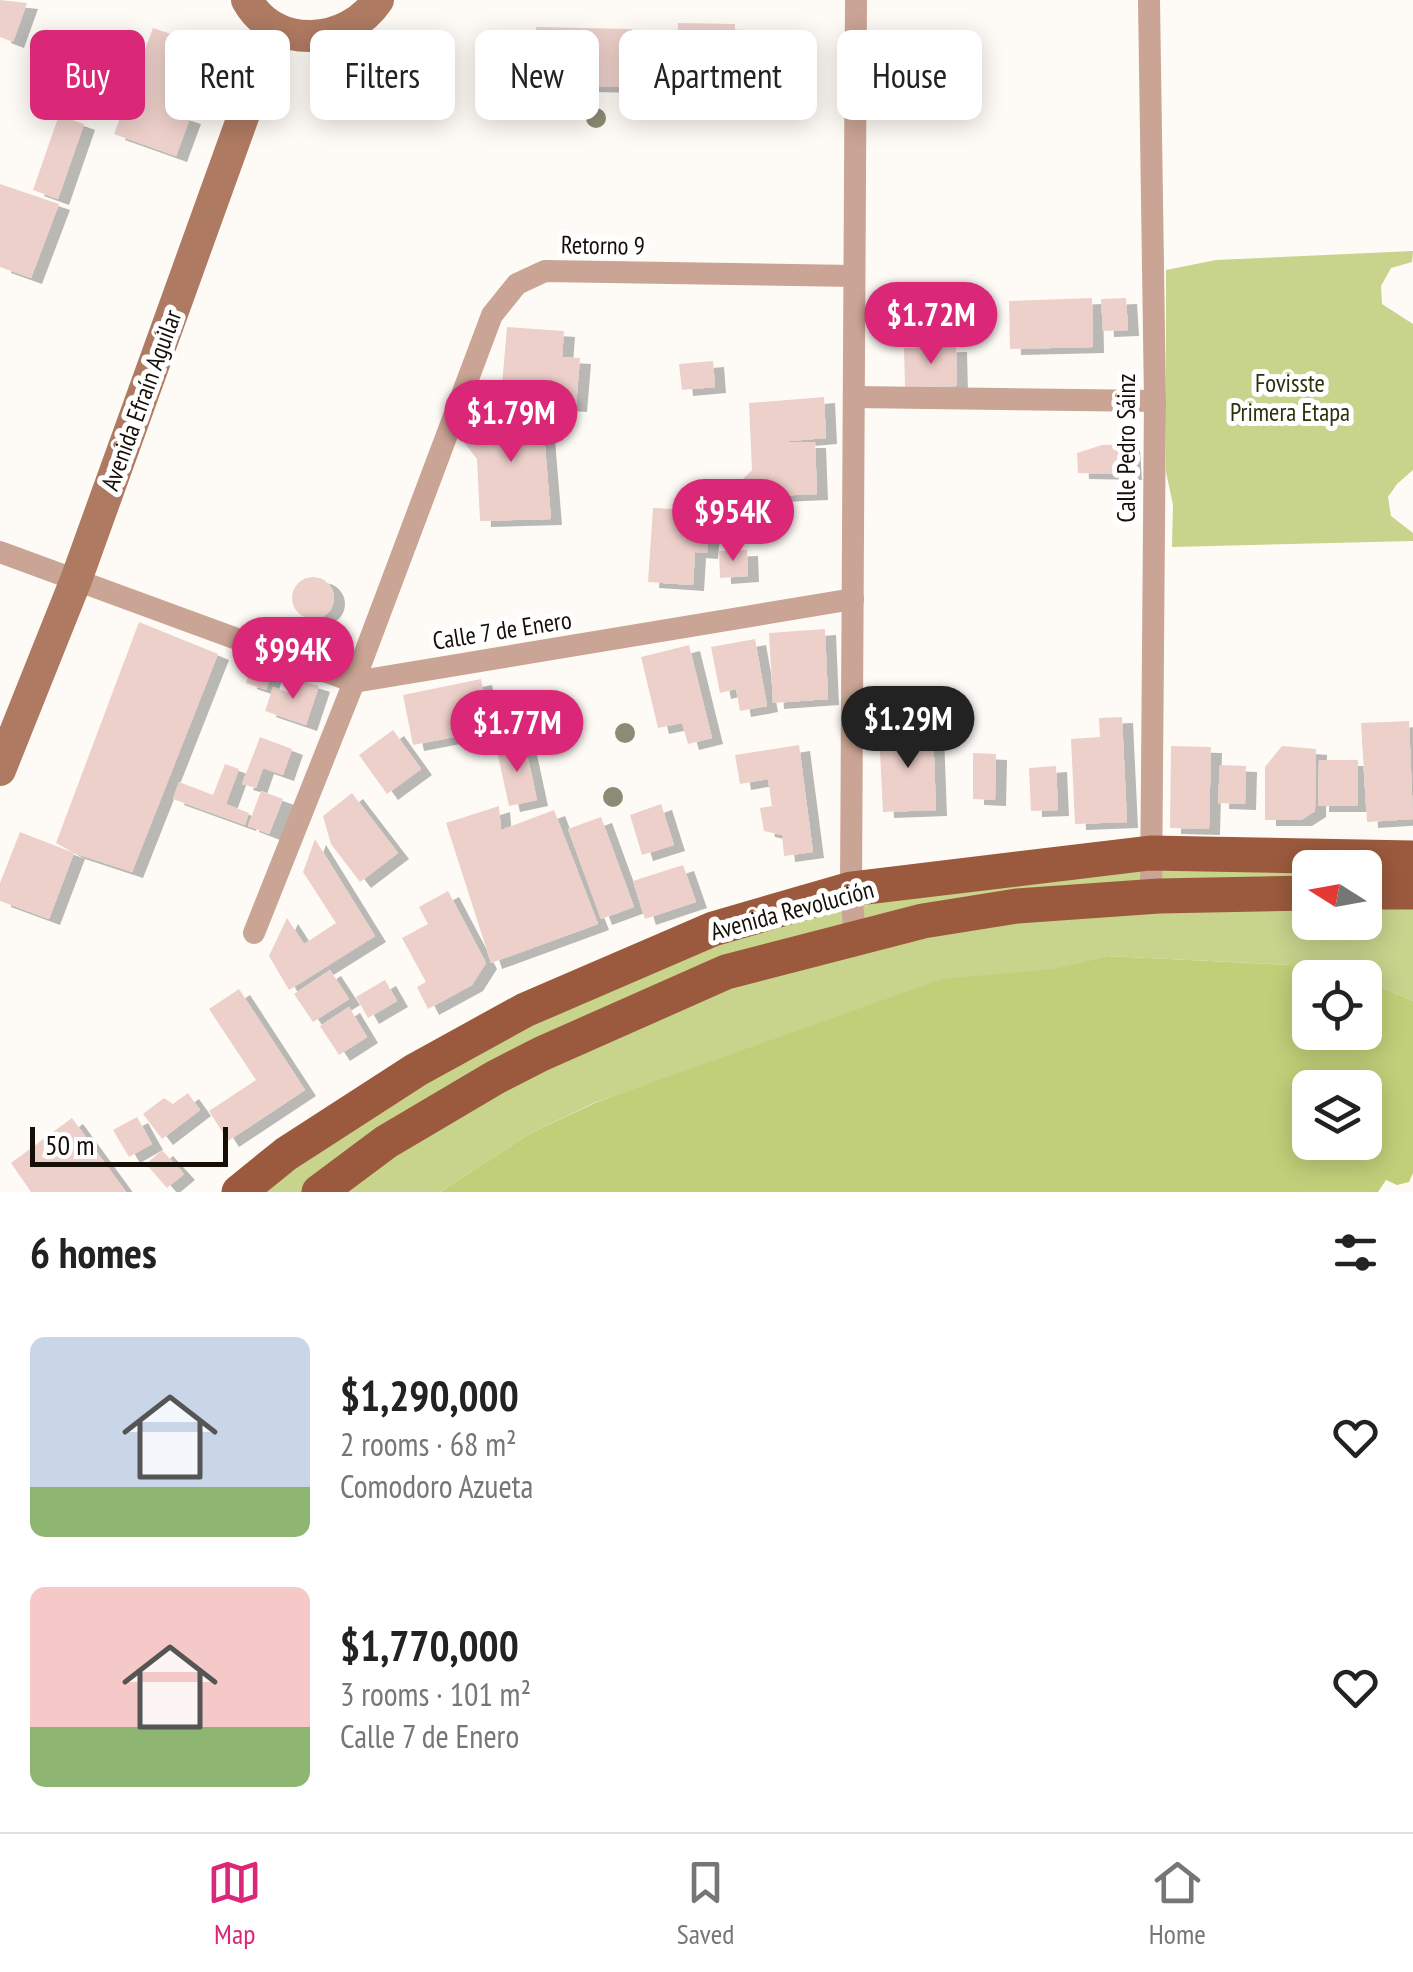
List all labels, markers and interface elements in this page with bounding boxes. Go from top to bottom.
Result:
chip: Buy [30,30,145,120]
chip: Rent [165,30,290,120]
chip: Filters [310,30,455,120]
chip: New [475,30,599,120]
chip: Apartment [619,30,817,120]
chip: House [837,30,982,120]
street label: Retorno 9 [561,228,645,262]
pin: $1.72M [850,282,1012,367]
text: $1.72M [886,293,976,335]
street label: Avenida Efraín Aguilar [93,305,189,495]
park label: Fovisste Primera Etapa [1230,367,1350,428]
street label: Calle Pedro Sáinz [1110,373,1142,523]
pin: $1.79M [430,380,592,465]
text: $1.79M [466,391,556,433]
pin: $954K [663,479,803,564]
text: $954K [694,490,772,532]
street label: Calle 7 de Enero [430,603,574,657]
pin: $994K [223,617,363,702]
text: $994K [254,628,332,670]
pin: $1.29M [827,686,989,771]
pin: $1.77M [436,690,598,775]
text: $1.29M [863,697,953,739]
text: $1.77M [472,701,562,743]
north arrow [1292,850,1382,940]
map controls [1292,850,1382,1160]
street label: Avenida Revolución [707,873,877,947]
button: locate [1292,960,1382,1050]
button: layers [1292,1070,1382,1160]
scale bar [30,1122,228,1166]
text: 50 m [45,1126,94,1163]
text: 6 homes [30,1225,157,1280]
icon: filters [1328,1225,1383,1280]
text: $1,290,000 [340,1368,519,1423]
icon: home [110,1377,230,1497]
icon: heart [1328,1410,1383,1465]
text: 2 rooms · 68 m² [340,1423,517,1465]
text: Comodoro Azueta [340,1465,533,1507]
text: $1,770,000 [340,1618,519,1673]
icon: home [110,1627,230,1747]
icon: heart [1328,1660,1383,1715]
text: 3 rooms · 101 m² [340,1673,531,1715]
text: Calle 7 de Enero [340,1715,519,1757]
tab: Map [207,1855,262,1952]
tab: Saved [677,1855,734,1952]
tab: Home [1149,1855,1206,1952]

